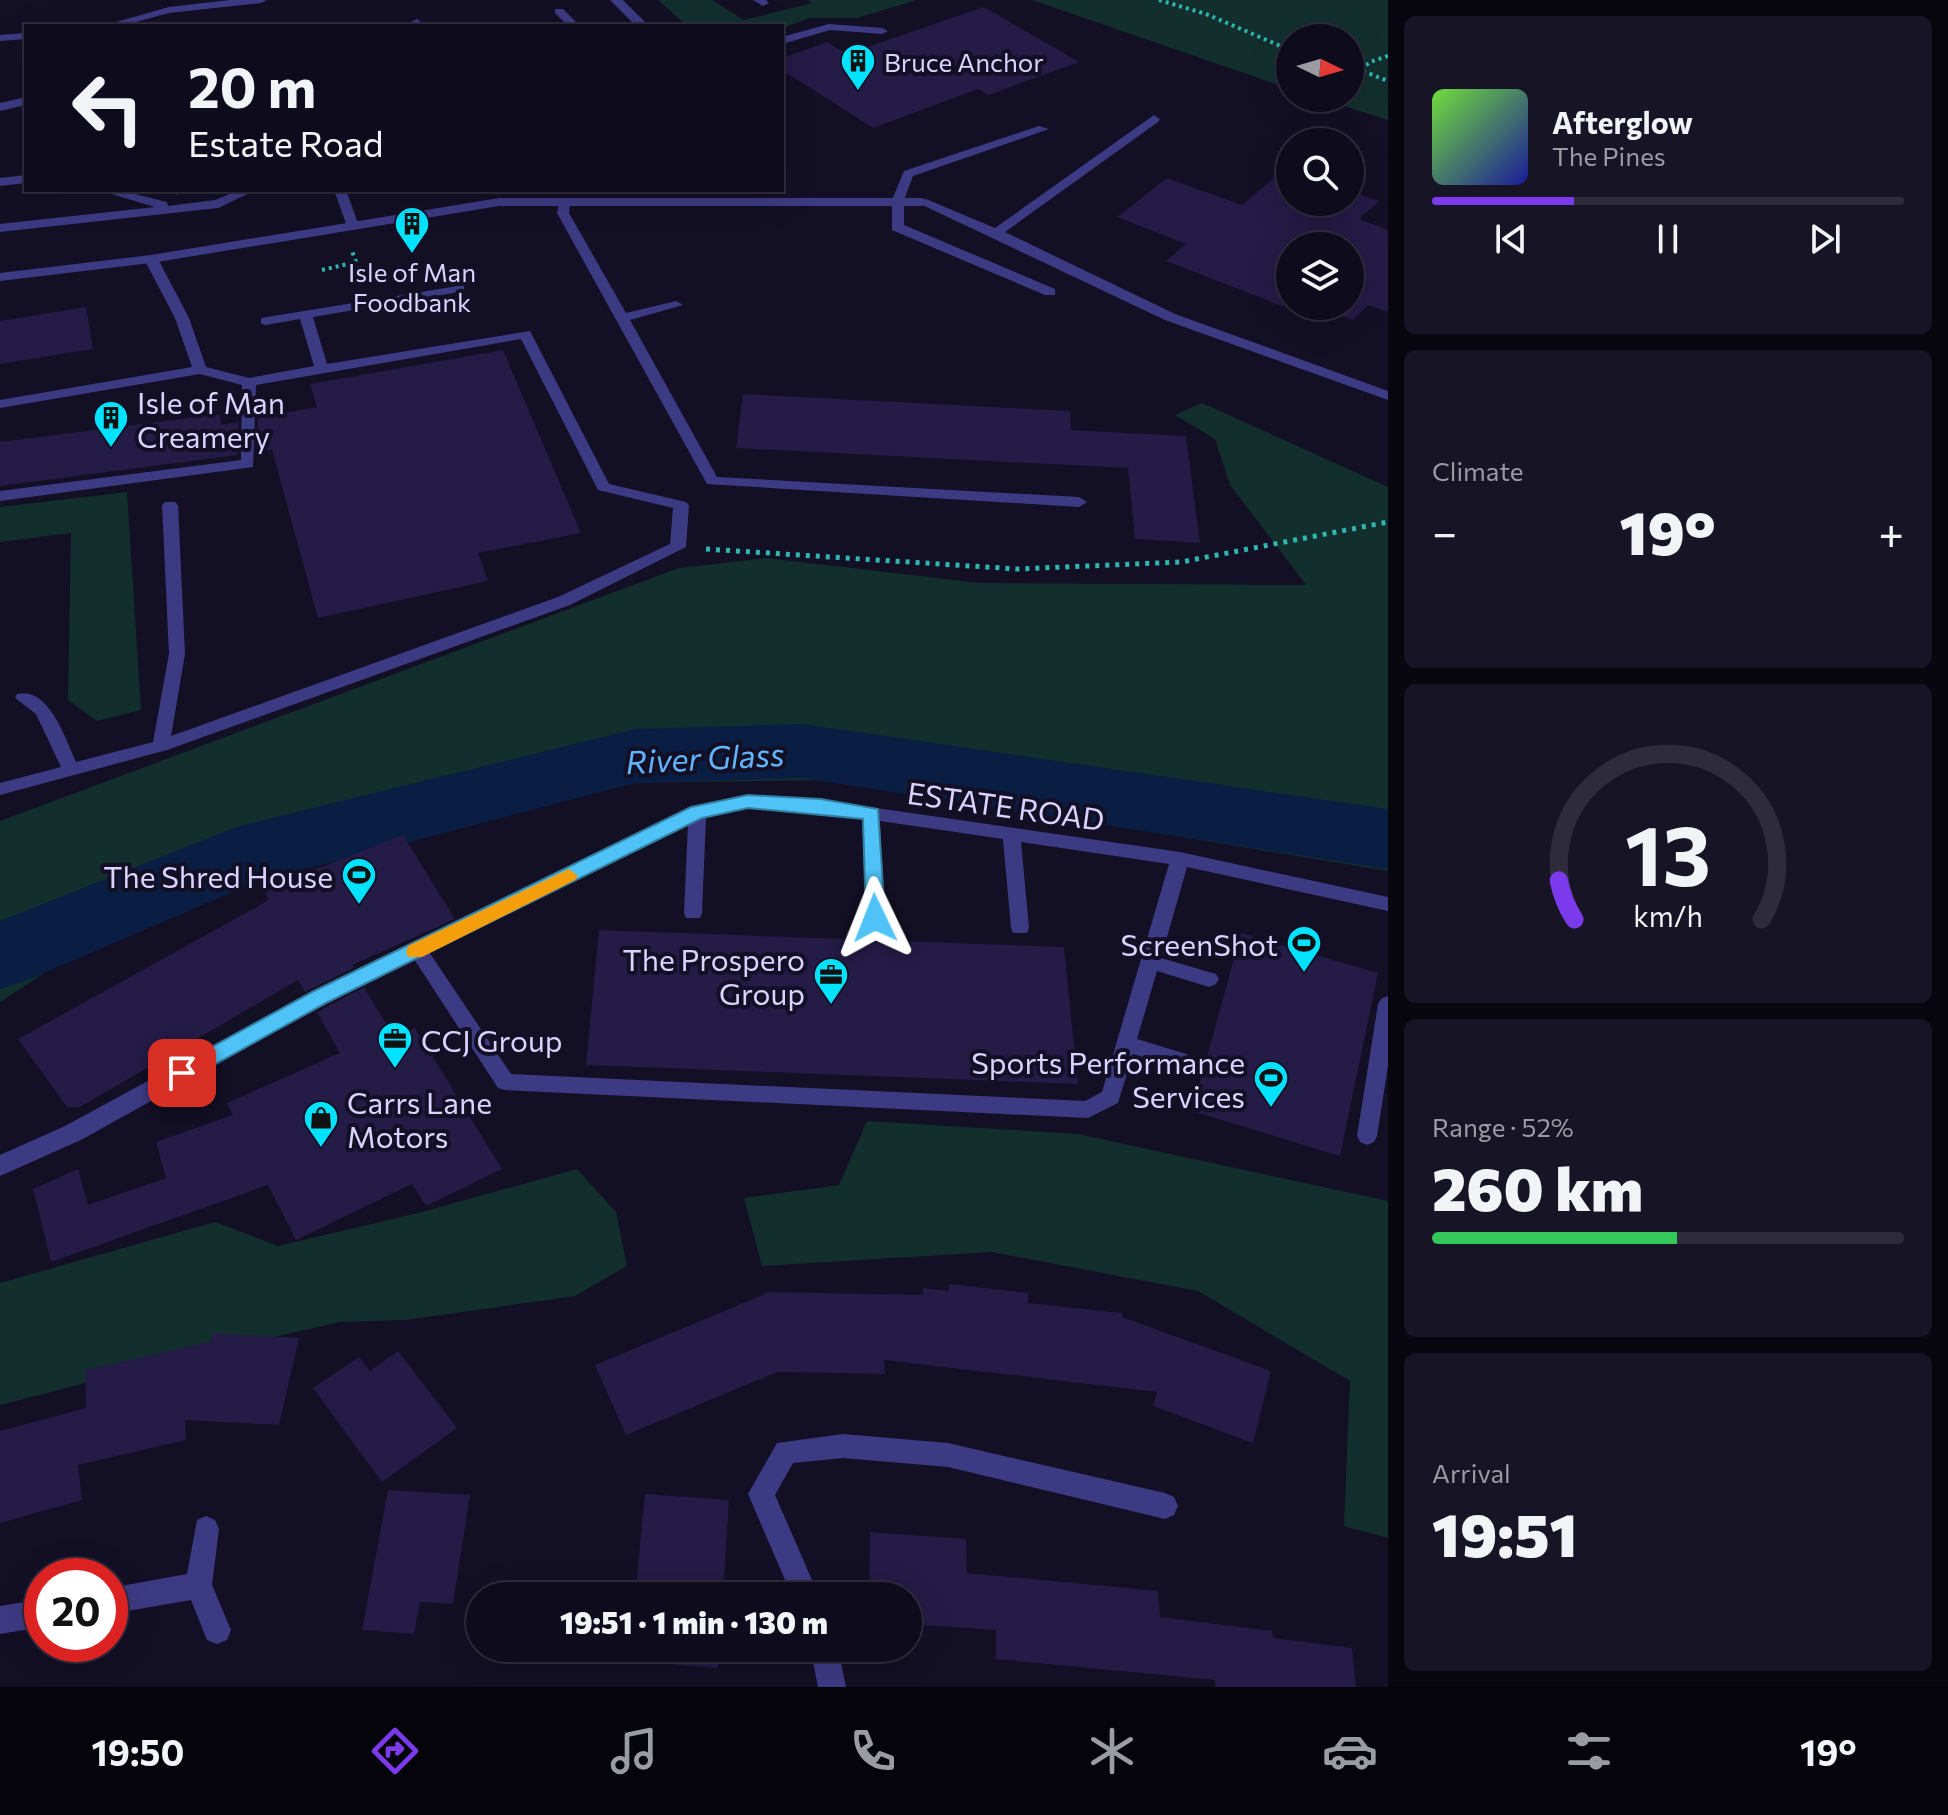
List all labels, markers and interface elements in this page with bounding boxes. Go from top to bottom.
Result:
north arrow [1276,24,1364,112]
map controls [1276,24,1364,320]
building icon: Bruce Anchor [839,42,877,92]
place label: Bruce Anchor [884,46,1044,77]
text: 20 m [188,51,316,120]
icon: left [56,56,160,160]
text: Afterglow [1552,103,1693,140]
text: Estate Road [188,120,384,164]
button: search [1276,128,1364,216]
text: The Pines [1552,140,1666,171]
building icon: Isle of Man Foodbank [393,205,431,255]
icon: previous [1489,217,1533,261]
icon: pause [1646,217,1690,261]
icon: next [1803,217,1847,261]
button: layers [1276,232,1364,320]
place label: Isle of Man Foodbank [348,256,476,317]
place label: Isle of Man Creamery [137,383,285,454]
building icon: Isle of Man Creamery [92,399,130,449]
text: Climate [1432,455,1524,486]
text: 19° [1619,494,1716,567]
text: − [1432,504,1457,558]
text: + [1878,504,1904,558]
water label: River Glass [625,733,785,781]
street label: ESTATE ROAD [905,773,1107,837]
text: 13 [1625,800,1711,902]
sports icon: The Shred House [340,856,378,906]
place label: The Shred House [103,857,333,894]
position arrow [833,876,917,960]
text: km/h [1633,898,1703,933]
sports icon: ScreenShot [1285,924,1323,974]
place label: ScreenShot [1120,925,1278,962]
place label: The Prospero Group [622,940,805,1011]
office icon: The Prospero Group [812,956,850,1006]
office icon: CCJ Group [376,1020,414,1070]
place label: CCJ Group [421,1021,562,1058]
pin [148,1039,216,1107]
place label: Sports Performance Services [971,1043,1245,1114]
icon: arrive [160,1051,204,1095]
sports icon: Sports Performance Services [1252,1059,1290,1109]
place label: Carrs Lane Motors [347,1083,492,1154]
shop icon: Carrs Lane Motors [302,1099,340,1149]
text: Range · 52% [1432,1111,1574,1142]
text: 260 km [1432,1150,1643,1223]
text: Arrival [1432,1457,1511,1488]
text: 19:51 [1432,1496,1577,1569]
speed limit sign: 20 [24,1558,128,1662]
text: 19:51 · 1 min · 130 m [560,1603,828,1640]
icon: directions [367,1723,423,1779]
icon: music [606,1723,662,1779]
icon: phone [845,1723,901,1779]
icon: climate [1084,1723,1140,1779]
icon: car [1322,1723,1378,1779]
icon: filters [1561,1723,1617,1779]
text: 19:50 [91,1729,184,1773]
text: 19° [1800,1729,1857,1773]

